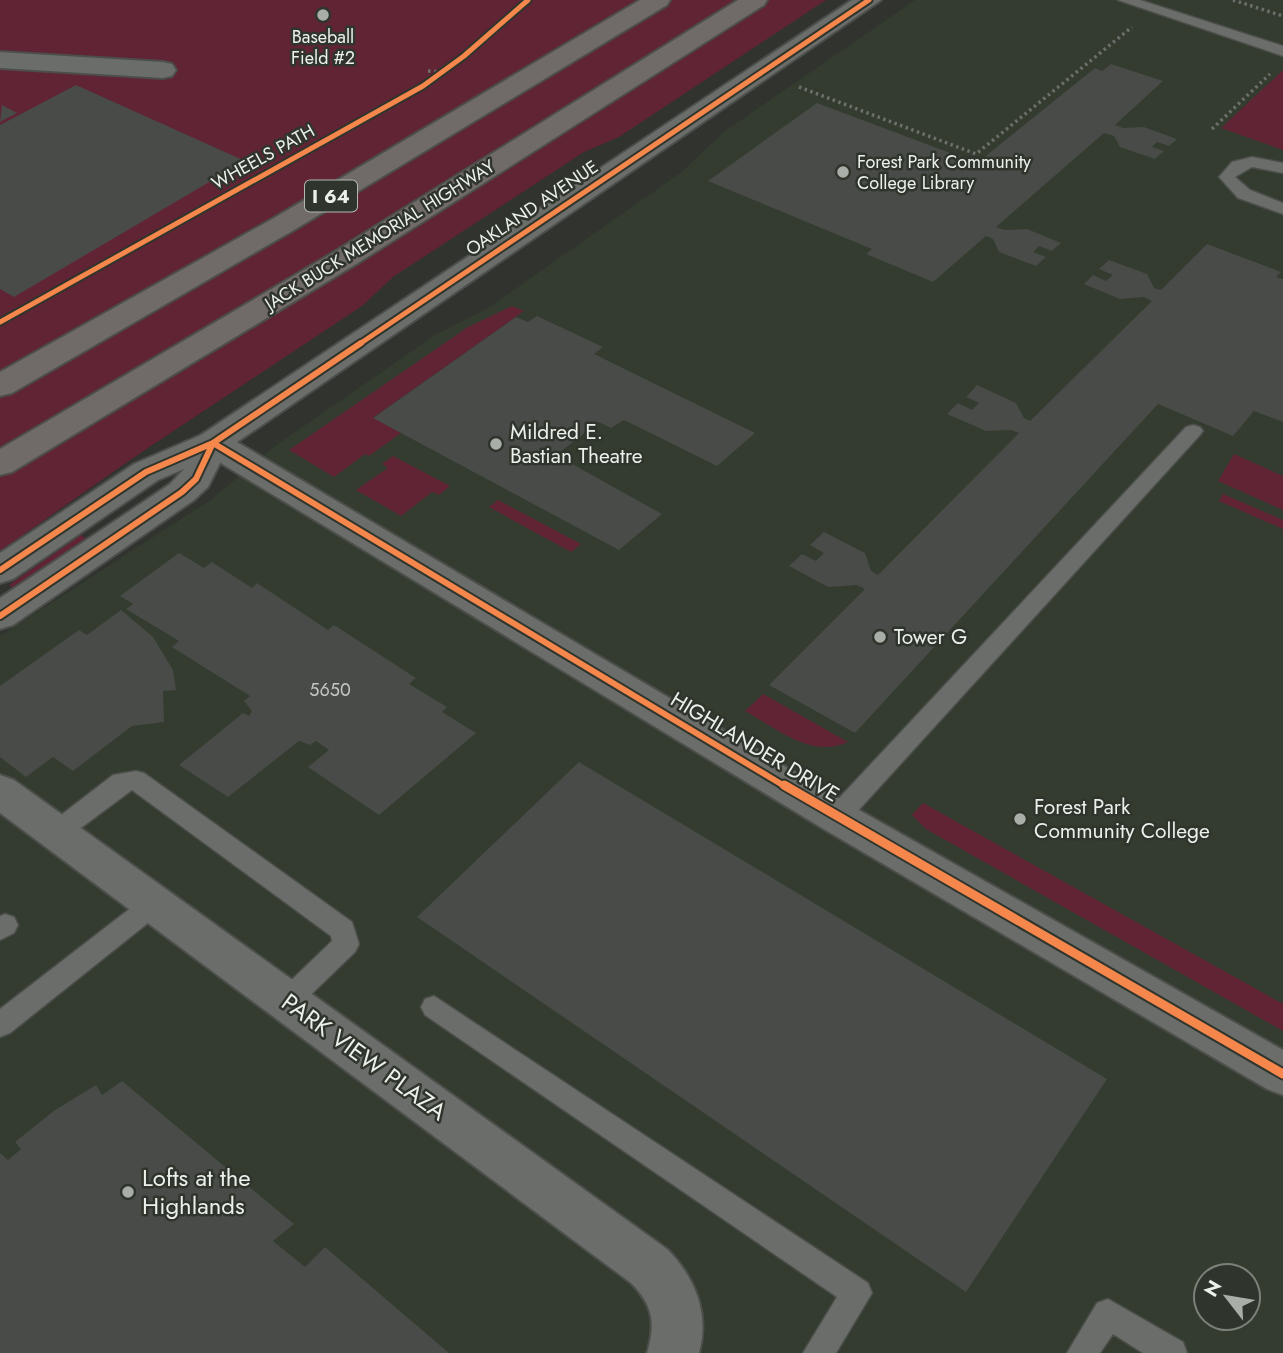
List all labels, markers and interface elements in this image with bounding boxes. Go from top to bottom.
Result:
marker: Baseball Field #2 [315,7,331,23]
place label: Baseball Field #2 [291,24,355,71]
street label: WHEELS PATH [207,118,319,196]
place label: Forest Park Community College Library [857,149,1031,196]
street label: JACK BUCK MEMORIAL HIGHWAY [258,153,501,318]
street label: OAKLAND AVENUE [461,154,603,262]
marker: Forest Park Community College Library [835,164,851,180]
road number: I 64 [305,180,357,212]
place label: Mildred E. Bastian Theatre [510,417,643,471]
marker: Mildred E. Bastian Theatre [488,436,504,452]
place label: Tower G [894,622,967,652]
marker: Tower G [872,629,888,645]
house number: 5650 [309,677,351,703]
street label: HIGHLANDER DRIVE [665,685,845,809]
place label: Forest Park Community College [1034,792,1210,846]
marker: Forest Park Community College [1012,811,1028,827]
street label: PARK VIEW PLAZA [274,985,454,1129]
place label: Lofts at the Highlands [142,1160,251,1223]
marker: Lofts at the Highlands [120,1184,136,1200]
north arrow [1192,1262,1262,1332]
text: N [1197,1275,1228,1302]

